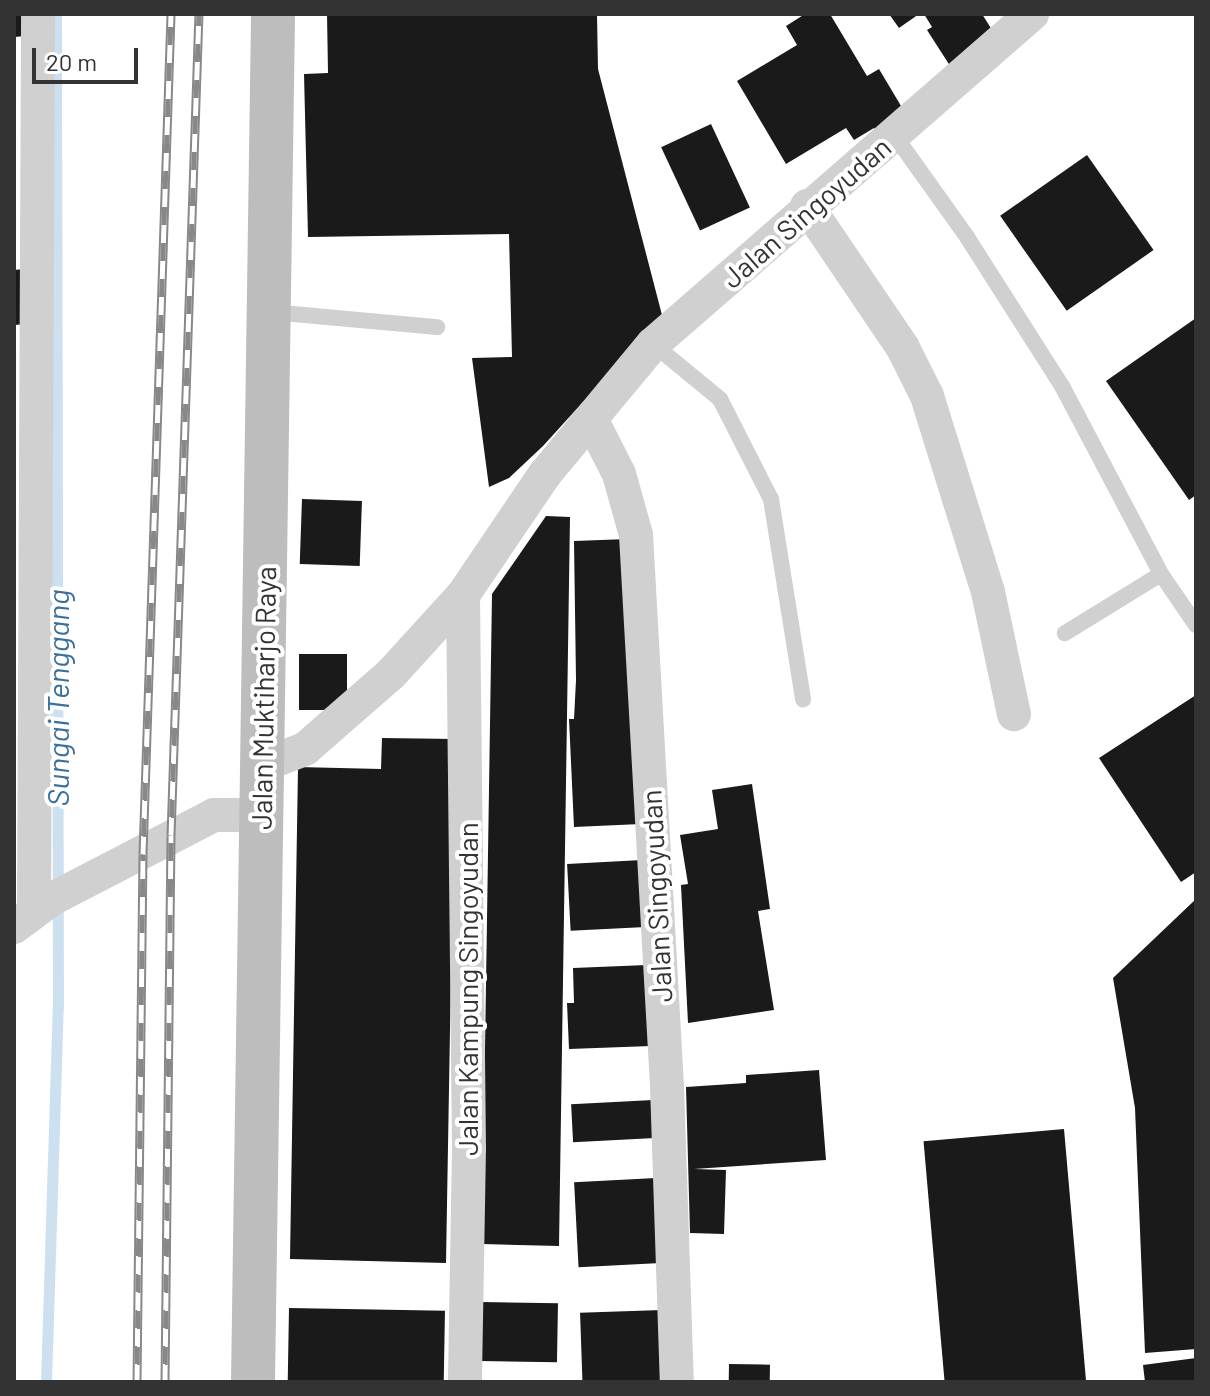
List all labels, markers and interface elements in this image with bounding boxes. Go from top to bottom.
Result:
scale bar [36,32,142,82]
text: 20 m [46,47,97,76]
street label: Jalan Singoyudan [715,130,897,294]
street label: Jalan Muktiharjo Raya [244,566,282,830]
water label: Sungai Tenggang [39,590,75,806]
street label: Jalan Singoyudan [634,789,678,1003]
street label: Jalan Kampung Singoyudan [450,822,484,1156]

